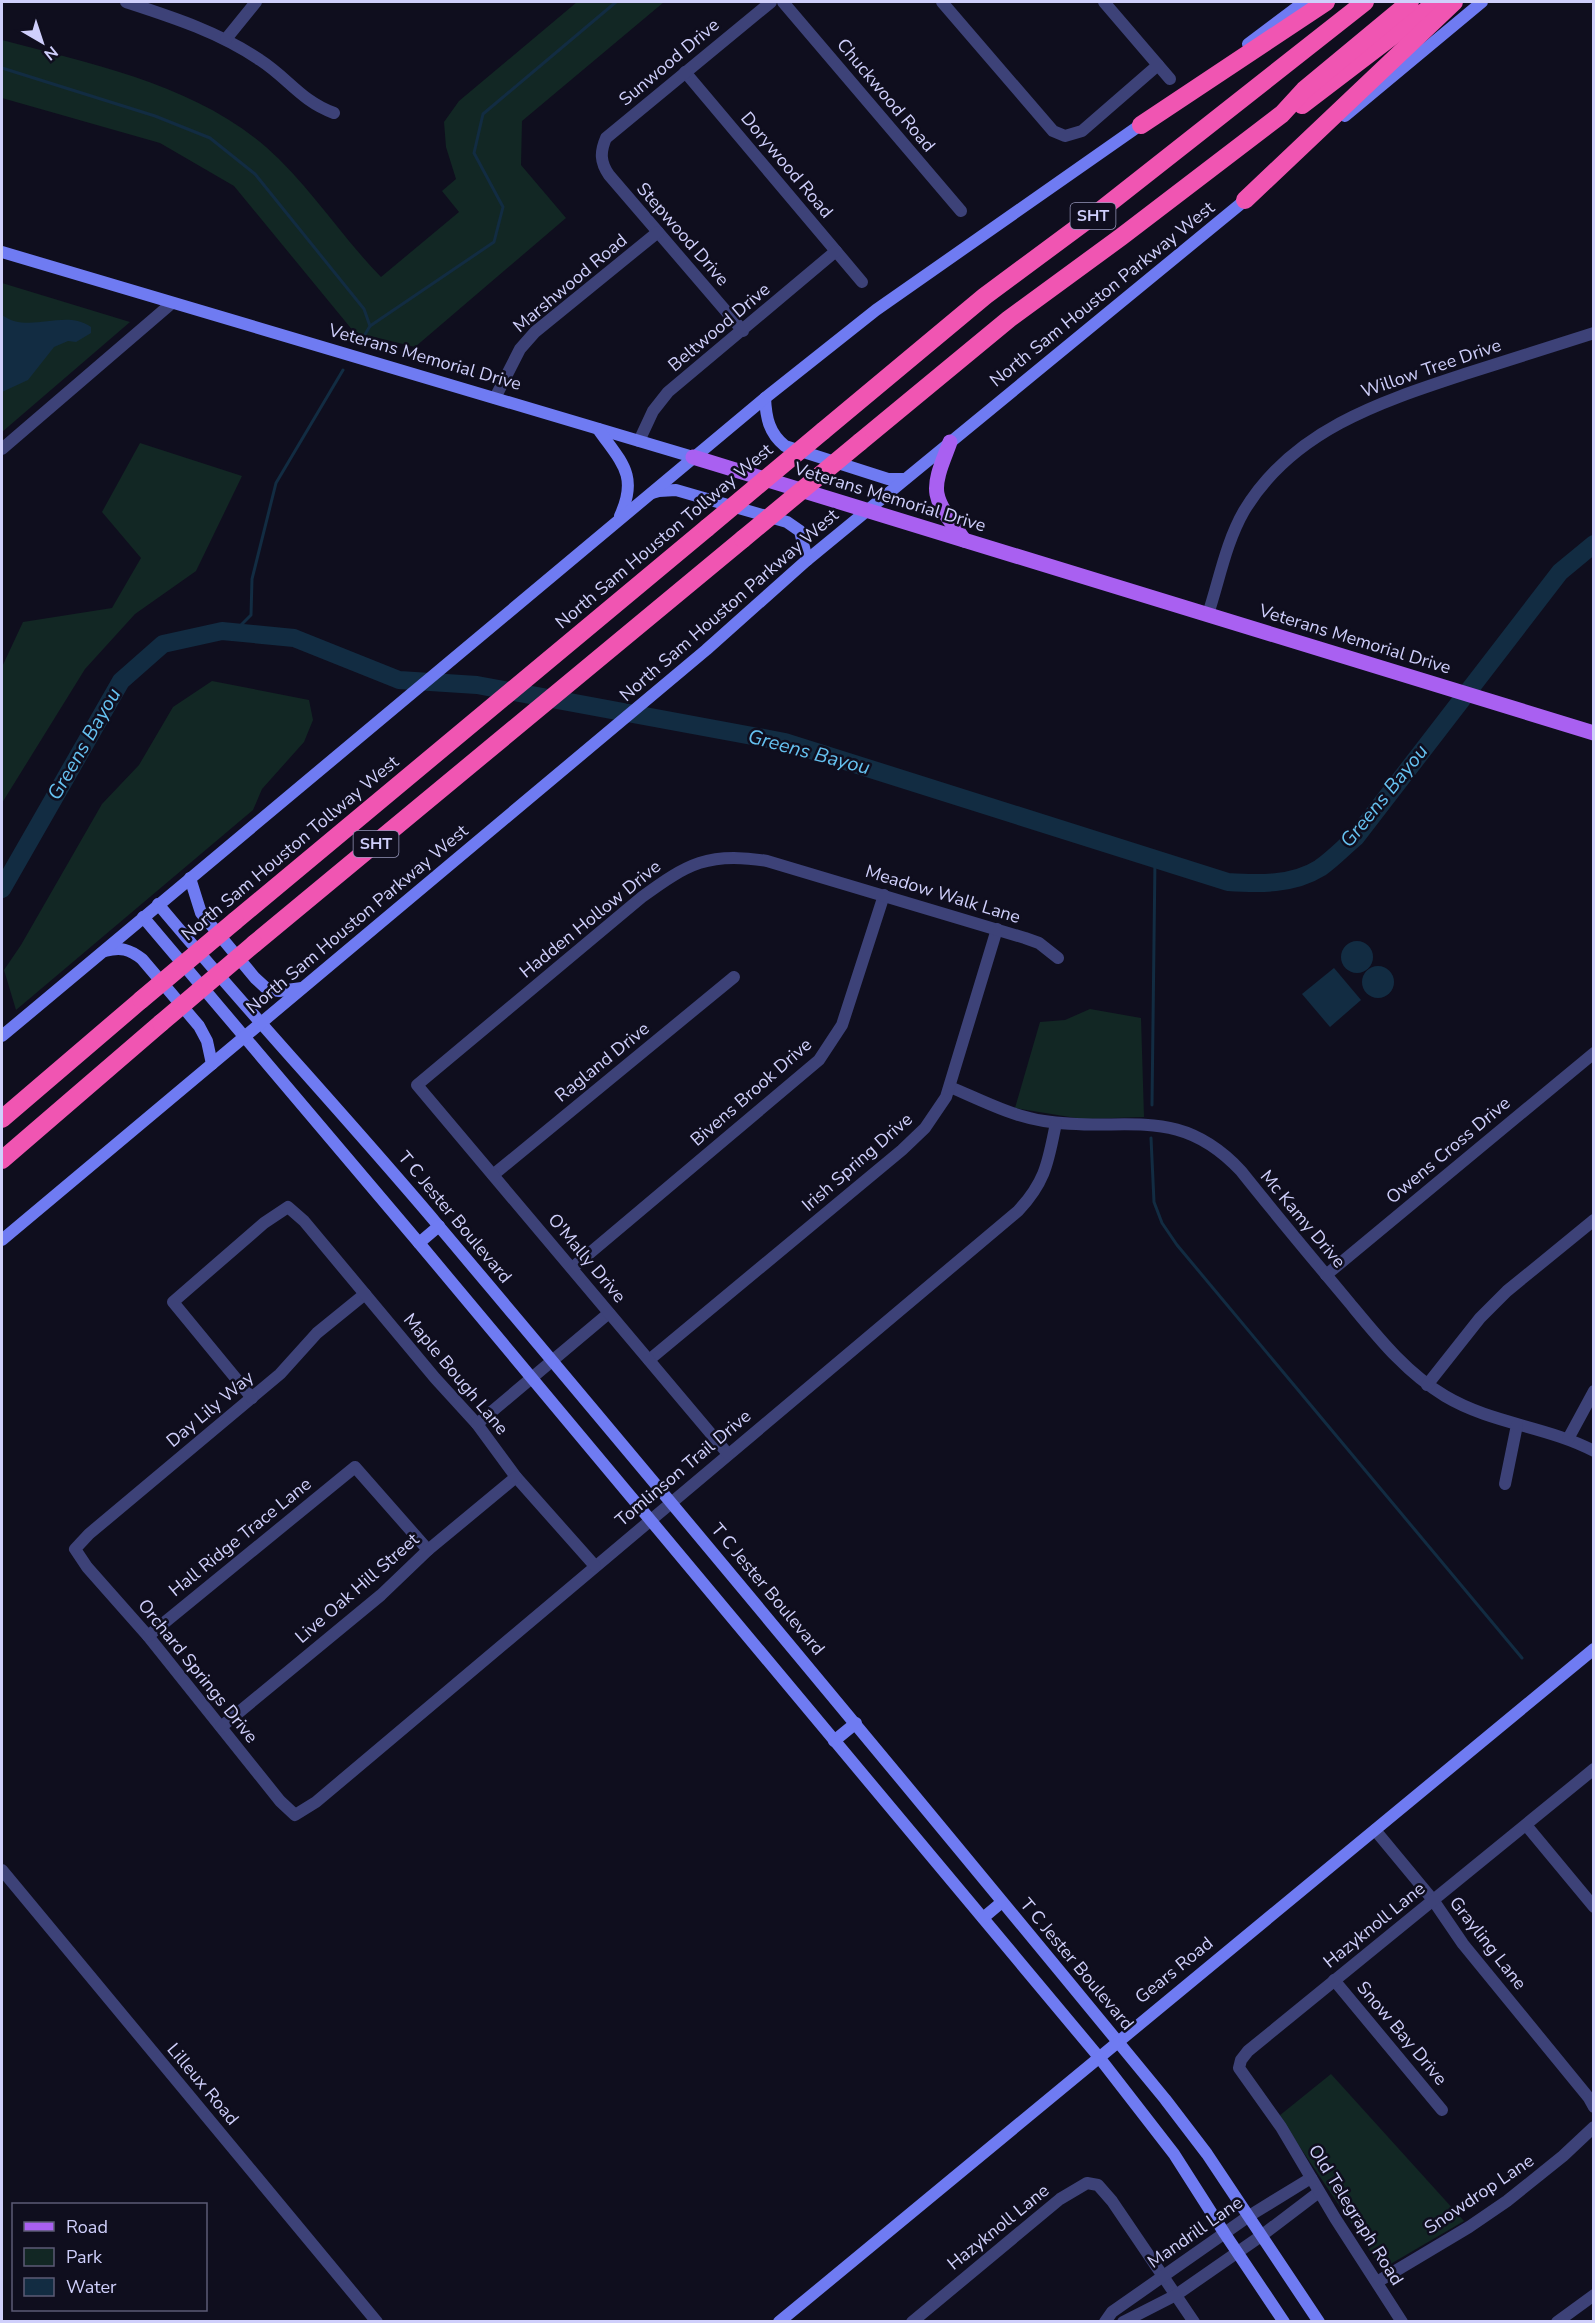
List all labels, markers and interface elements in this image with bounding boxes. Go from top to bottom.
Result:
north arrow [12,12,72,72]
street label: Sunwood Drive [614,13,724,111]
street label: Chuckwood Road [831,33,941,157]
text: N [39,41,62,65]
street label: Dorywood Road [735,107,839,223]
street label: Stepwood Drive [631,177,735,291]
street label: North Sam Houston Parkway West [985,195,1220,392]
road number: SHT [1070,203,1116,229]
street label: Marshwood Road [508,228,632,338]
street label: Beltwood Drive [663,277,775,377]
street label: Veterans Memorial Drive [325,318,524,396]
street label: Willow Tree Drive [1358,333,1504,403]
street label: North Sam Houston Tollway West [550,437,778,634]
street label: Veterans Memorial Drive [790,456,989,538]
street label: North Sam Houston Parkway West [614,503,844,707]
street label: Veterans Memorial Drive [1255,598,1454,680]
water label: Greens Bayou [41,683,127,805]
water label: Greens Bayou [745,723,873,781]
water label: Greens Bayou [1334,739,1434,853]
street label: North Sam Houston Tollway West [176,749,404,946]
street label: North Sam Houston Parkway West [241,819,473,1019]
road number: SHT [354,831,398,857]
street label: Hadden Hollow Drive [514,855,666,983]
street label: Meadow Walk Lane [862,859,1024,929]
street label: Ragland Drive [550,1016,654,1108]
street label: Bivens Brook Drive [685,1033,817,1151]
street label: Owens Cross Drive [1381,1091,1515,1209]
street label: Irish Spring Drive [797,1107,917,1217]
street label: T C Jester Boulevard [393,1146,517,1288]
street label: Mc Kamy Drive [1255,1165,1351,1273]
street label: O'Mally Drive [543,1208,631,1308]
street label: Maple Bough Lane [398,1308,514,1440]
street label: Day Lily Way [161,1365,259,1453]
street label: Tomlinson Trail Drive [610,1404,756,1532]
street label: Hall Ridge Trace Lane [164,1472,316,1602]
street label: T C Jester Boulevard [706,1518,830,1660]
street label: Live Oak Hill Street [290,1527,424,1648]
street label: Orchard Springs Drive [132,1594,264,1748]
street label: Hazyknoll Lane [1318,1877,1430,1973]
street label: Grayling Lane [1444,1891,1532,1995]
street label: T C Jester Boulevard [1015,1893,1139,2035]
street label: Gears Road [1130,1931,1218,2009]
street label: Snow Bay Drive [1351,1976,1453,2090]
street label: Lilleux Road [162,2038,244,2130]
street label: Old Telegraph Road [1303,2140,1409,2290]
street label: Snowdrop Lane [1420,2148,1538,2240]
street label: Hazyknoll Lane [942,2179,1054,2275]
street label: Mandrill Lane [1143,2190,1247,2274]
legend [12,2203,207,2311]
text: Road [66,2215,108,2239]
text: Park [66,2245,103,2269]
text: Water [66,2275,117,2299]

